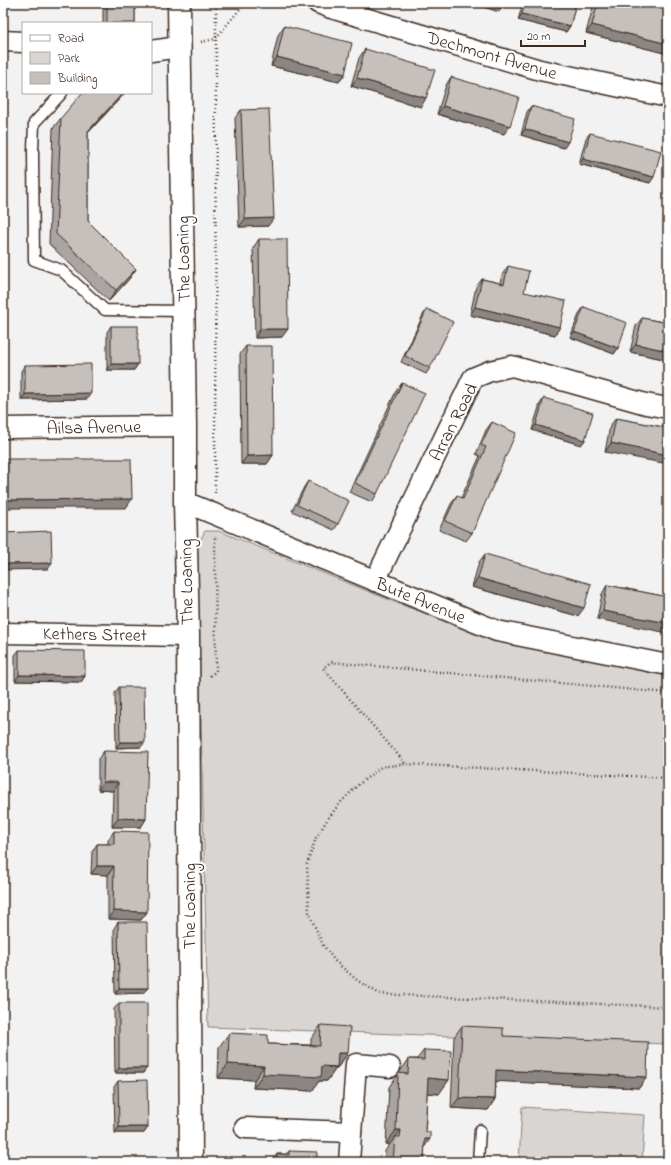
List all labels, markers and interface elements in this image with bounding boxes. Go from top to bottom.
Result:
legend [22,22,152,94]
scale bar [521,22,585,48]
street label: Dechmont Avenue [422,26,561,88]
text: 20 m [527,28,550,46]
text: Road [58,30,84,48]
text: Park [58,50,80,68]
text: Building [57,70,97,89]
street label: The Loaning [171,216,200,302]
street label: Arran Road [424,379,486,466]
street label: Ailsa Avenue [47,415,142,443]
street label: The Loaning [174,539,203,625]
street label: Bute Avenue [371,572,470,632]
street label: Kethers Street [43,622,147,650]
street label: The Loaning [178,863,205,949]

